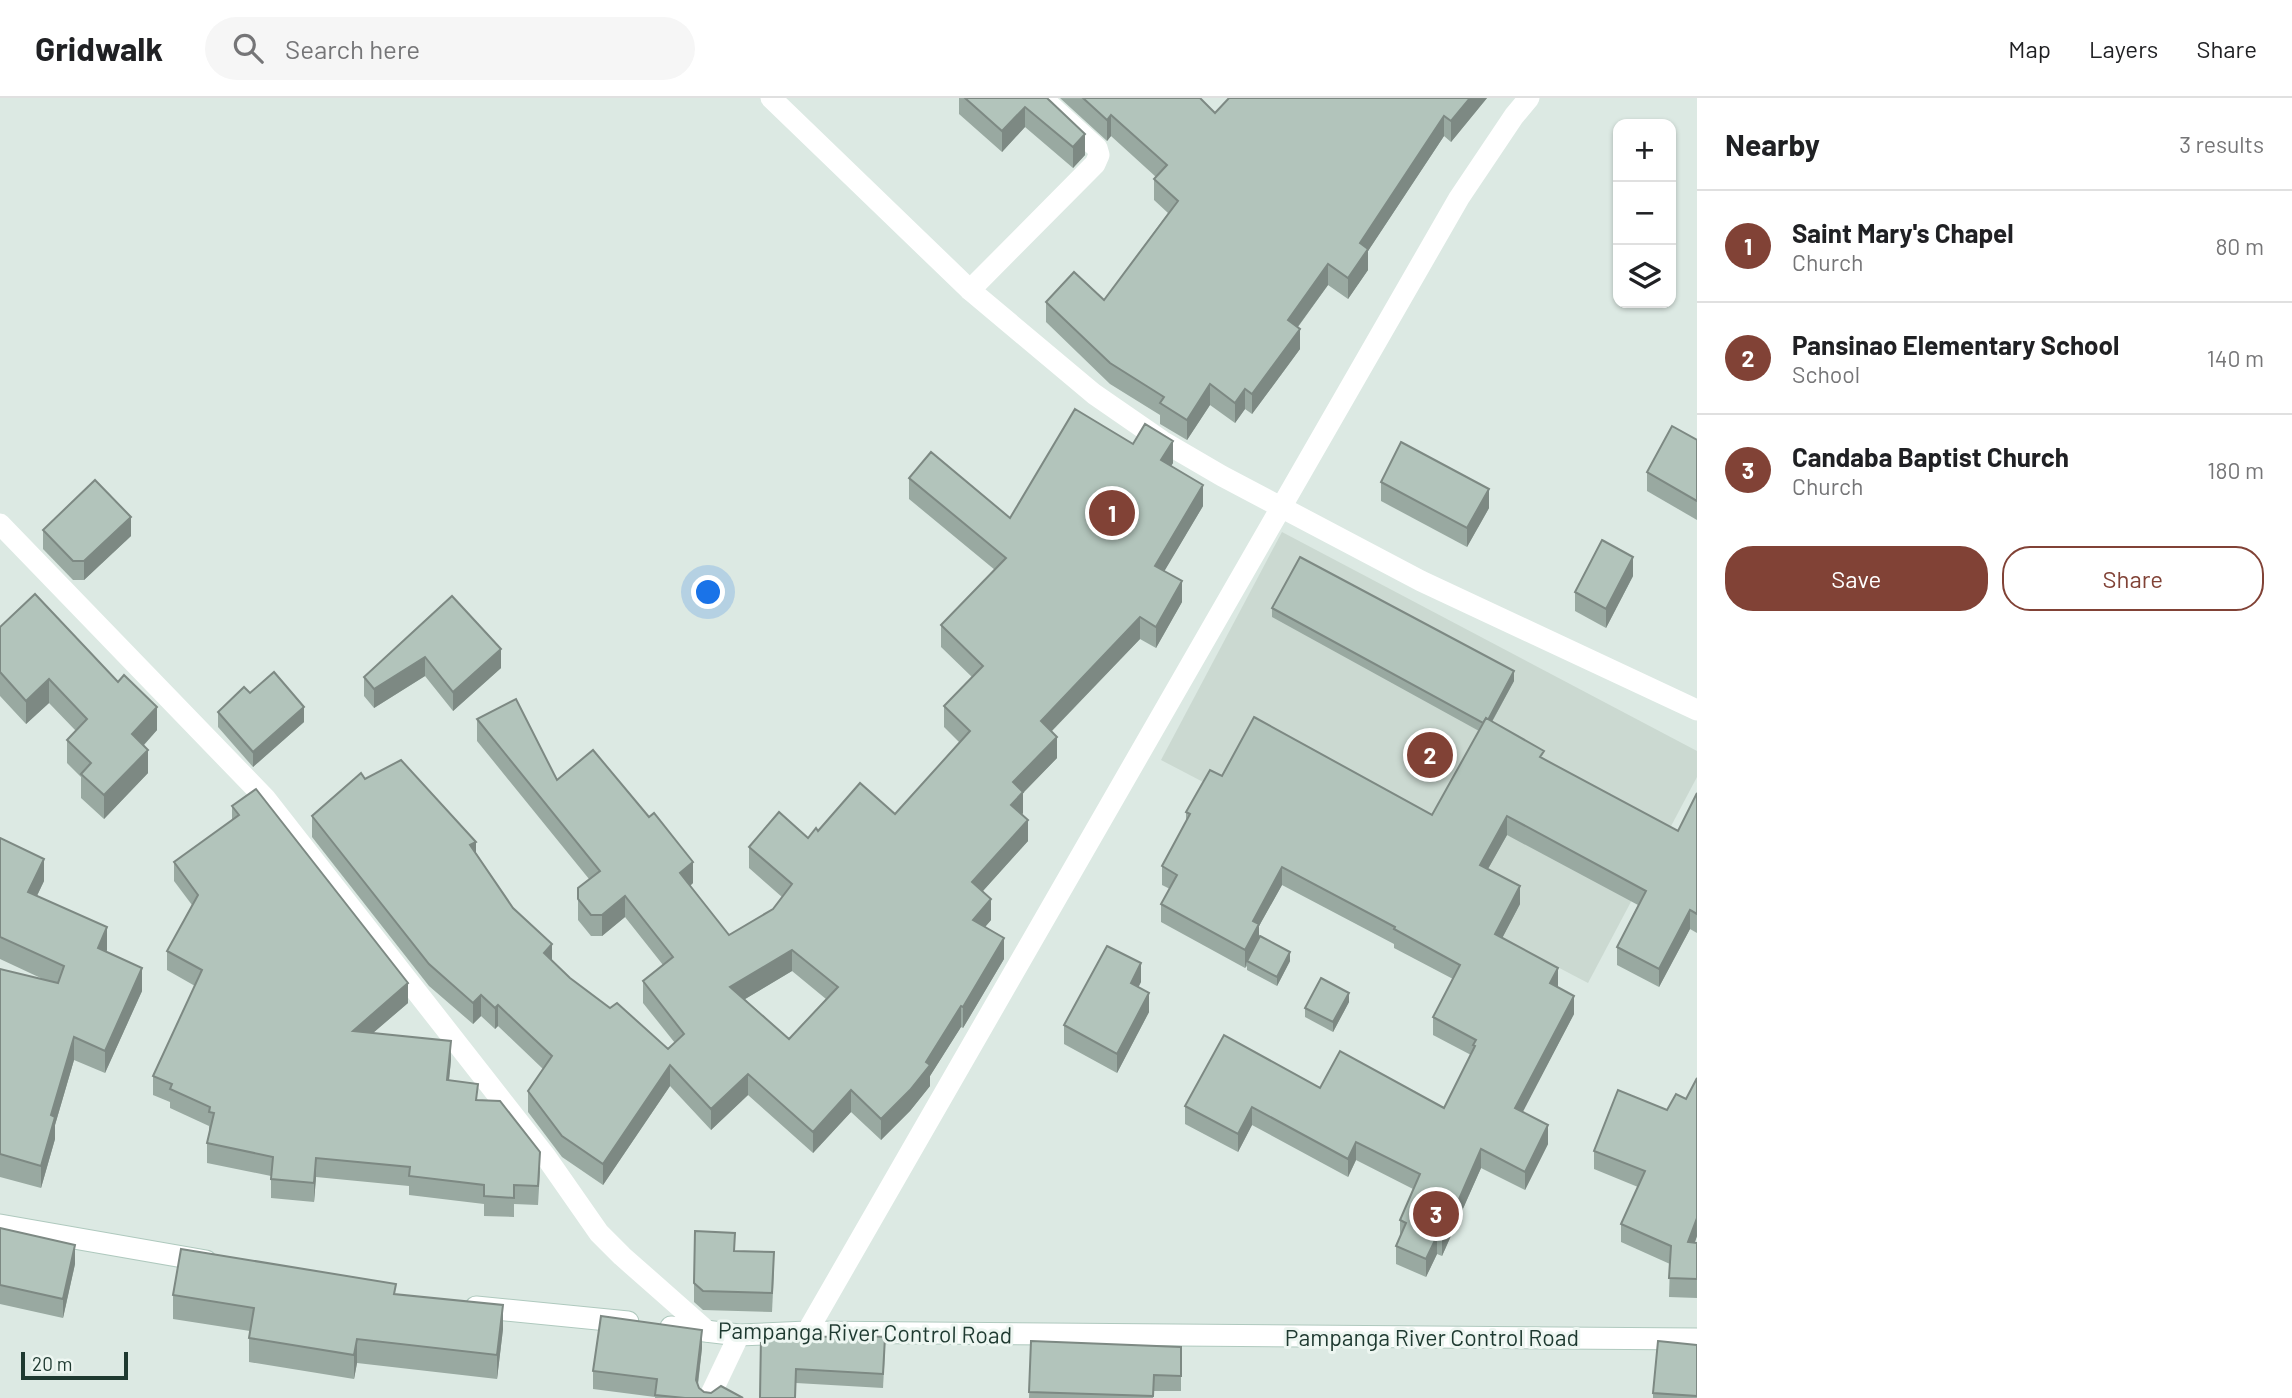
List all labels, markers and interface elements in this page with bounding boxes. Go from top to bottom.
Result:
search box [205,17,695,80]
text: Gridwalk [35,28,163,68]
icon: search [229,29,267,67]
text: Search here [285,33,420,64]
text: Map [2008,34,2051,63]
text: Layers [2089,34,2158,63]
text: Share [2196,34,2257,63]
map controls [1613,119,1676,308]
button: + [1613,119,1676,182]
text: Nearby [1725,126,1820,162]
text: 3 results [2179,130,2264,158]
button: − [1613,182,1676,245]
text: Saint Mary's Chapel [1792,217,2014,248]
text: 1 [1744,232,1752,260]
text: 80 m [2215,232,2264,260]
button: layers [1613,245,1676,308]
text: Church [1792,248,1863,276]
text: Pansinao Elementary School [1792,329,2119,360]
text: 2 [1742,344,1754,372]
text: 140 m [2207,344,2264,372]
text: School [1792,360,1860,388]
text: Candaba Baptist Church [1792,441,2069,472]
text: 3 [1742,456,1754,484]
text: 180 m [2207,456,2264,484]
text: Church [1792,472,1863,500]
pin: 1 [1089,487,1135,539]
button: Save [1725,546,1988,611]
button: Share [2002,546,2264,611]
your location [691,575,725,609]
pin: 2 [1407,729,1453,781]
pin: 3 [1413,1188,1459,1240]
street label: Pampanga River Control Road [718,1315,1012,1349]
street label: Pampanga River Control Road [1285,1323,1579,1351]
scale bar [21,1349,128,1381]
text: 20 m [32,1352,72,1375]

